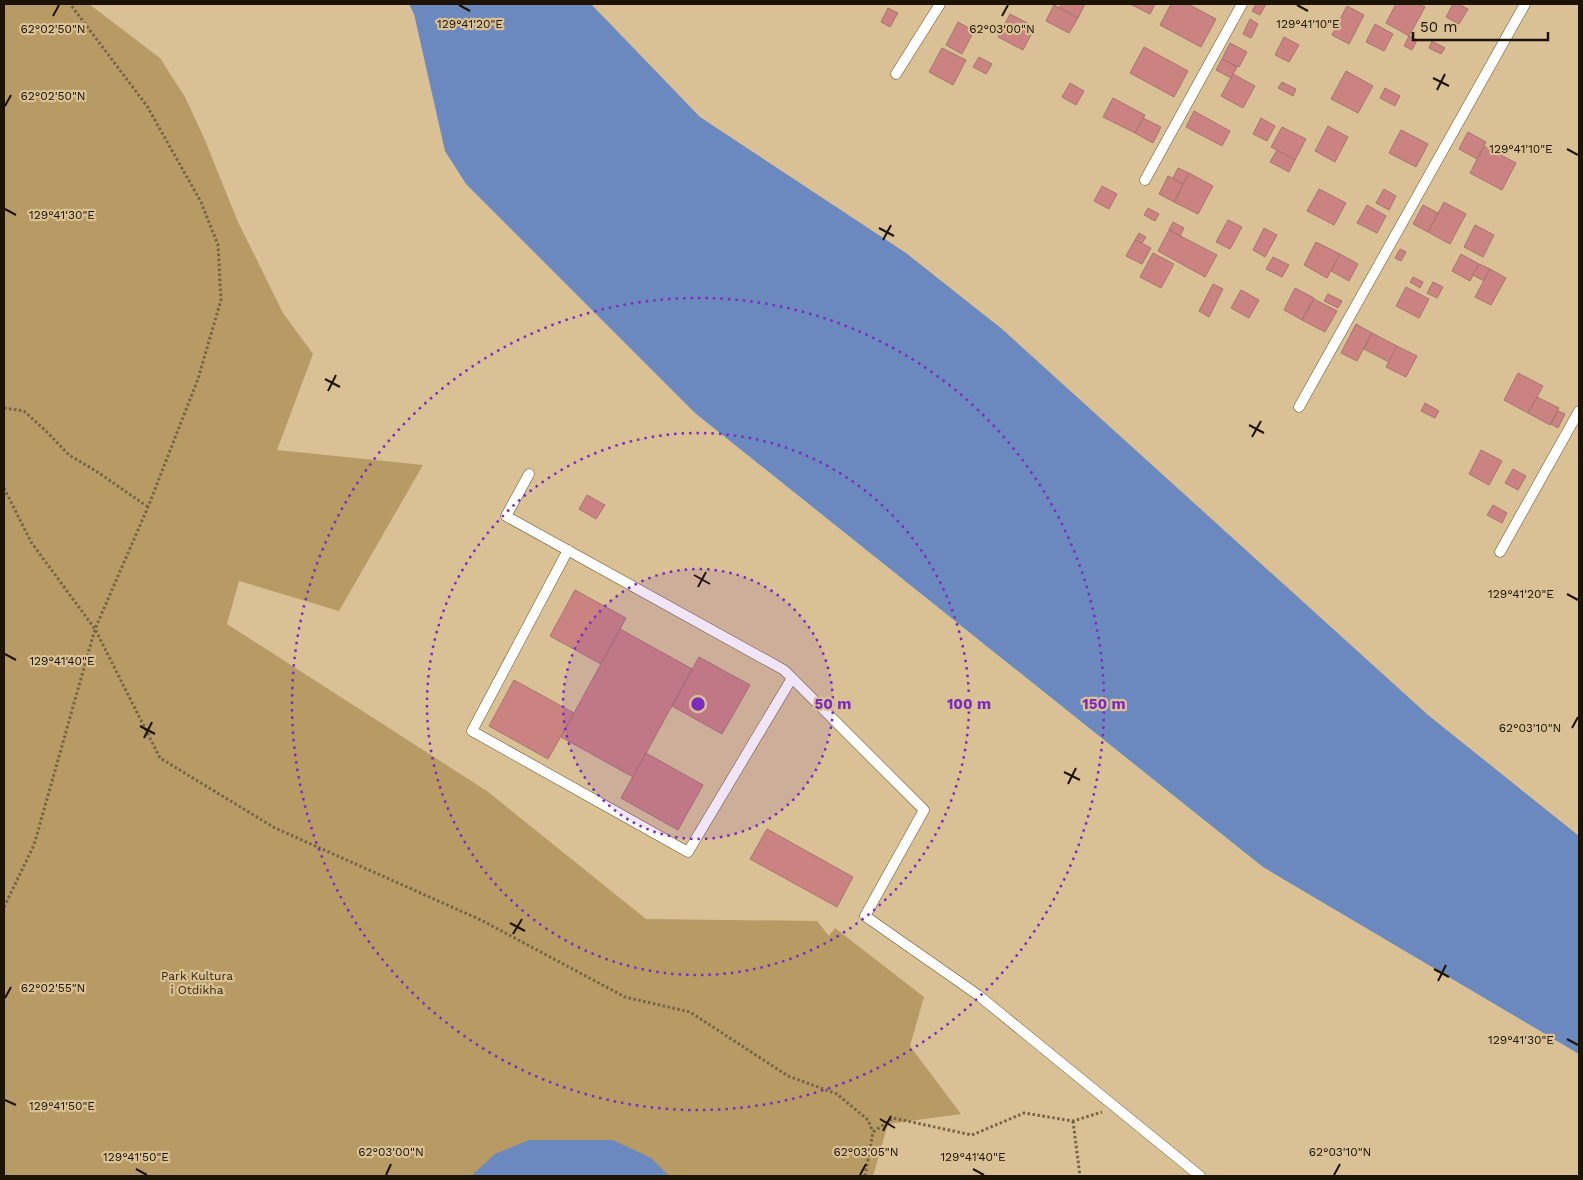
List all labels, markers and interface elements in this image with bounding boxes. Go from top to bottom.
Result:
scale bar [1413,10,1548,42]
text: 129°41'20"E [437,17,503,31]
text: 129°41'10"E [1276,17,1340,31]
text: 50 m [1420,18,1457,36]
text: 62°02'50"N [20,22,86,36]
text: 62°03'00"N [969,22,1035,36]
text: 62°02'50"N [20,89,86,103]
text: 129°41'10"E [1489,142,1553,156]
text: 129°41'30"E [29,208,95,222]
text: 129°41'20"E [1488,587,1554,601]
text: 129°41'40"E [29,654,95,668]
centre of rings [689,695,707,713]
text: 50 m [815,695,851,713]
text: 100 m [947,695,991,713]
text: 150 m [1082,695,1126,713]
text: 62°03'10"N [1499,721,1561,735]
park label: Park Kultura i Otdikha [161,969,233,997]
text: 62°02'55"N [21,981,85,995]
text: 129°41'30"E [1488,1033,1554,1047]
text: 129°41'50"E [29,1099,95,1113]
text: 62°03'00"N [358,1145,424,1159]
text: 62°03'05"N [834,1145,898,1159]
text: 62°03'10"N [1309,1145,1371,1159]
text: 129°41'50"E [103,1150,169,1164]
text: 129°41'40"E [940,1150,1006,1164]

